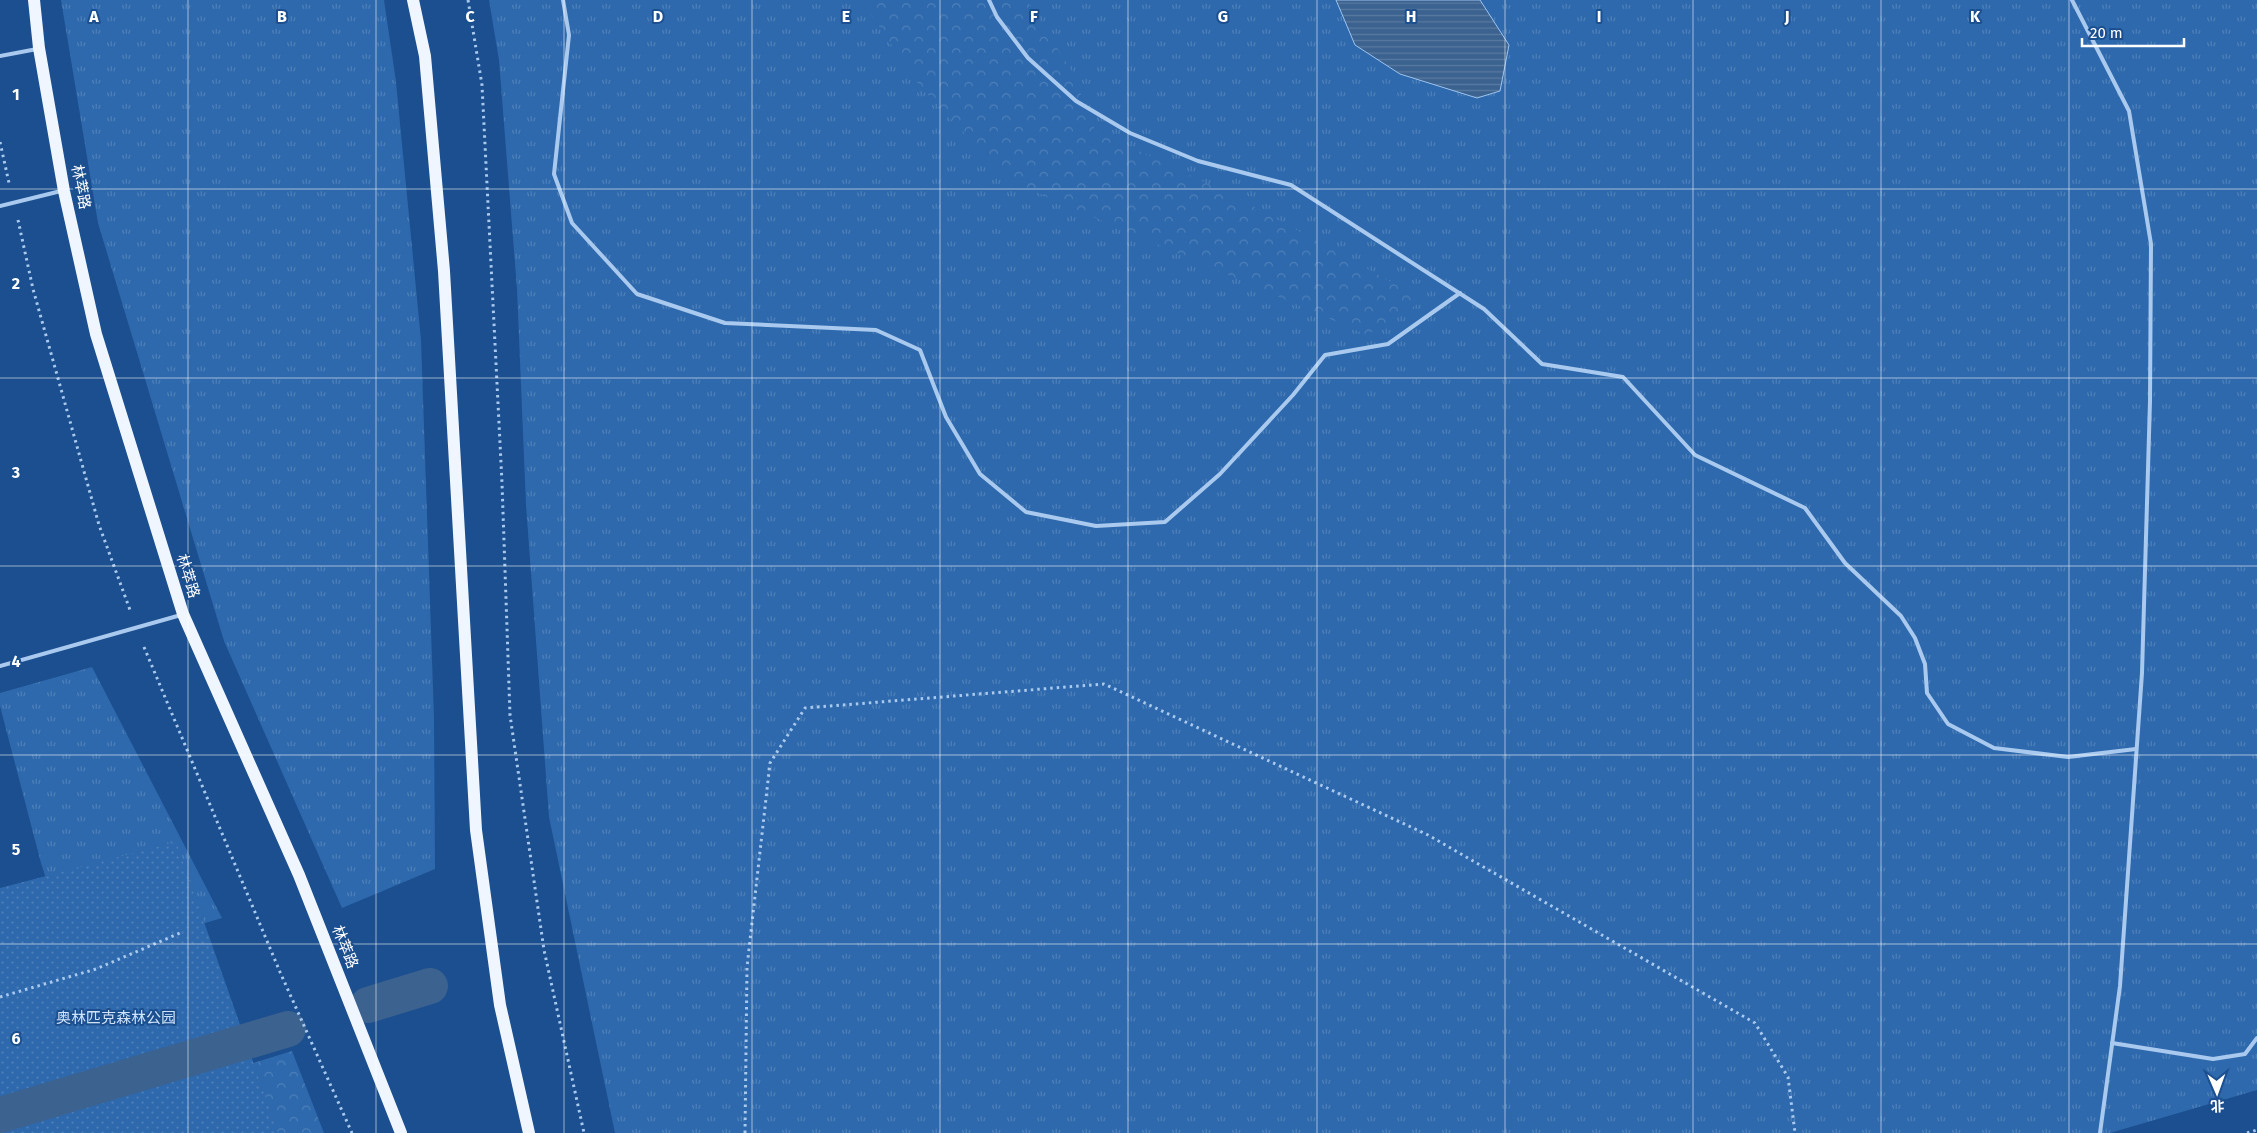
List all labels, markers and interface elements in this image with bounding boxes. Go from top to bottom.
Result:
text: A [88,7,99,26]
text: B [277,7,287,26]
text: C [465,7,475,26]
text: D [653,7,663,26]
text: E [842,7,850,26]
text: F [1030,7,1038,26]
text: G [1218,7,1228,26]
text: H [1406,7,1416,26]
text: I [1597,7,1601,26]
text: J [1783,7,1790,26]
text: K [1970,7,1981,26]
scale bar [2082,15,2184,47]
text: 20 m [2090,24,2123,42]
text: 1 [12,85,20,104]
street label: 林萃路 [68,163,94,211]
text: 2 [12,274,20,293]
text: 3 [11,463,20,482]
street label: 林萃路 [173,552,203,600]
text: 4 [11,652,21,671]
text: 5 [12,840,21,859]
street label: 林萃路 [328,923,362,971]
park label: 奥林匹克森林公园 [56,1009,176,1027]
text: 6 [11,1029,21,1048]
north arrow [2192,1068,2242,1118]
text: 北 [2210,1097,2225,1114]

